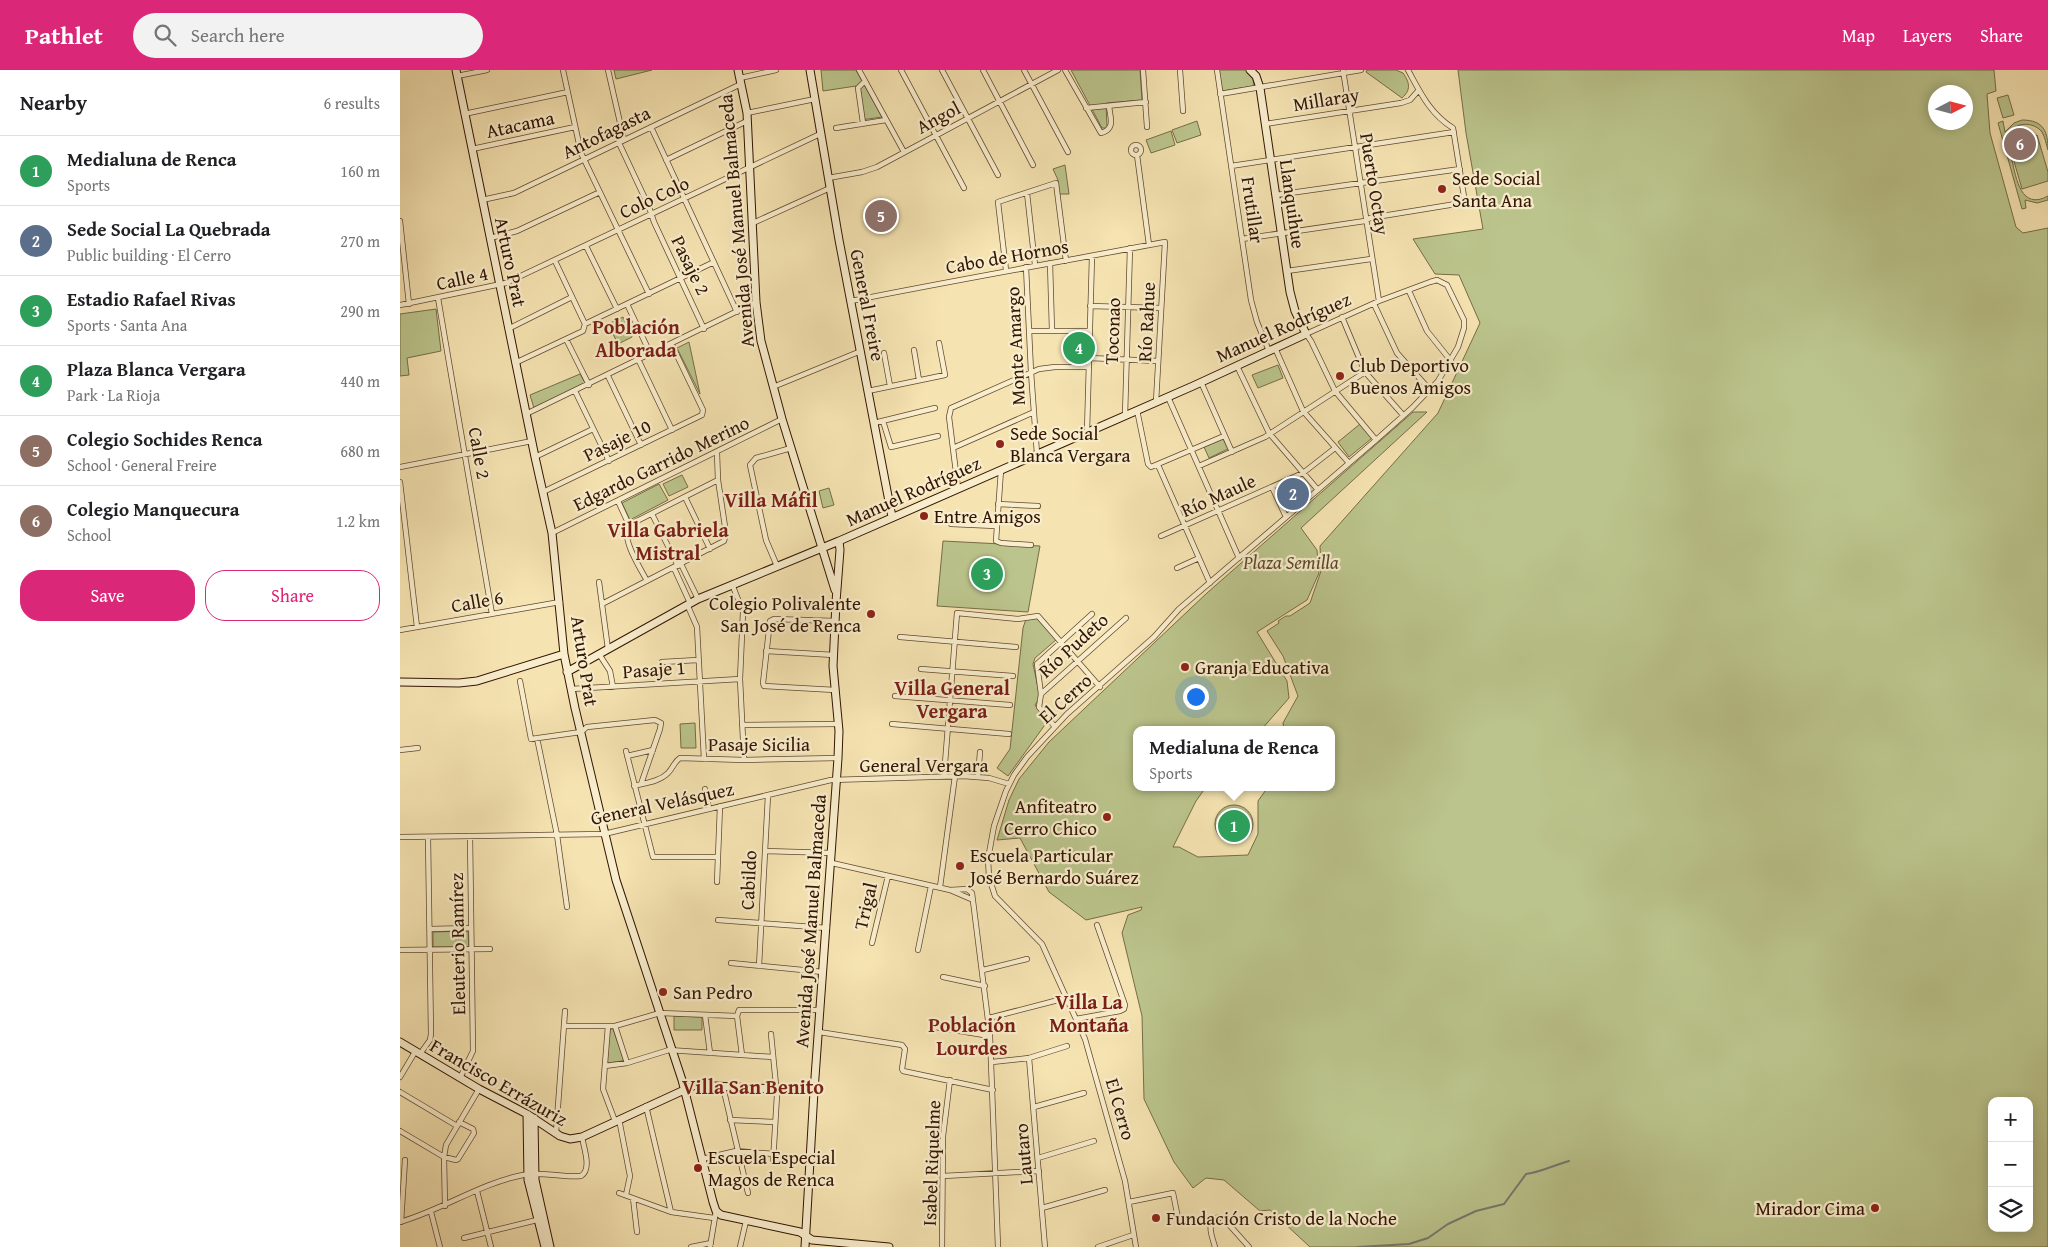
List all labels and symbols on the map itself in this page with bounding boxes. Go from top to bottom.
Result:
street label: Millaray [1291,80,1362,118]
north arrow [1928,85,1973,130]
street label: Avenida José Manuel Balmaceda [711,93,761,349]
street label: Angol [911,94,965,140]
street label: Antofagasta [557,99,655,165]
street label: Atacama [483,103,557,145]
pin: 6 [2004,125,2036,163]
street label: Puerto Octay [1353,131,1397,238]
street label: Llanquihue [1273,158,1313,250]
place label: Sede Social Santa Ana [1452,164,1540,214]
street label: Colo Colo [614,169,694,225]
street label: Frutillar [1234,175,1272,245]
marker: Sede Social Santa Ana [1436,183,1448,195]
pin: 5 [865,197,897,235]
street label: Arturo Prat [488,214,534,310]
street label: Pasaje 2 [665,231,717,299]
street label: Cabo de Hornos [943,231,1071,281]
street label: General Freire [843,247,893,363]
street label: Calle 4 [434,259,490,297]
street label: Río Rahue [1130,281,1162,363]
street label: Manuel Rodríguez [1211,285,1355,369]
street label: Monte Amargo [998,286,1032,406]
street label: Toconao [1097,297,1127,365]
district label: Población Alborada [592,312,680,364]
pin: 4 [1063,329,1095,367]
place label: Club Deportivo Buenos Amigos [1350,351,1471,401]
marker: Club Deportivo Buenos Amigos [1334,370,1346,382]
street label: Edgardo Garrido Merino [568,408,754,518]
street label: Pasaje 10 [578,412,656,468]
place label: Sede Social Blanca Vergara [1010,419,1130,469]
street label: Calle 2 [462,425,498,481]
marker: Sede Social Blanca Vergara [994,438,1006,450]
street label: Manuel Rodríguez [841,449,985,533]
street label: Río Maule [1176,466,1260,524]
pin: 2 [1277,475,1309,513]
district label: Villa Máfil [724,485,818,514]
place label: Entre Amigos [934,502,1041,530]
marker: Entre Amigos [918,510,930,522]
district label: Villa Gabriela Mistral [607,515,730,567]
park label: Plaza Semilla [1242,548,1339,576]
pin: 3 [971,555,1003,593]
street label: Calle 6 [449,583,505,619]
place label: Colegio Polivalente San José de Renca [709,589,861,639]
street label: Río Pudeto [1032,606,1114,684]
marker: Colegio Polivalente San José de Renca [865,608,877,620]
street label: Arturo Prat [564,614,606,709]
street label: Pasaje 1 [622,653,686,685]
place label: Granja Educativa [1195,653,1329,681]
marker: Granja Educativa [1179,661,1191,673]
street label: El Cerro [1032,666,1098,730]
district label: Villa General Vergara [894,673,1010,725]
your location [1183,684,1209,710]
street label: Pasaje Sicilia [708,730,810,758]
street label: General Vergara [860,751,988,779]
street label: General Velásquez [588,774,736,832]
place label: Anfiteatro Cerro Chico [1004,792,1097,842]
street label: Avenida José Manuel Balmaceda [787,793,833,1049]
pin: 1 [1218,807,1250,845]
marker: Anfiteatro Cerro Chico [1101,811,1113,823]
place label: Escuela Particular José Bernardo Suárez [968,841,1138,891]
street label: Cabildo [732,849,764,911]
marker: Escuela Particular José Bernardo Suárez [954,860,966,872]
street label: Eleuterio Ramírez [442,873,472,1015]
street label: Trigal [846,880,884,932]
place label: San Pedro [673,978,753,1006]
marker: San Pedro [657,986,669,998]
district label: Villa La Montaña [1049,987,1130,1039]
district label: Población Lourdes [928,1010,1016,1062]
street label: Francisco Errázuriz [425,1031,573,1133]
district label: Villa San Benito [682,1072,824,1101]
street label: El Cerro [1099,1075,1143,1143]
street label: Isabel Riquelme [915,1100,947,1226]
street label: Lautaro [1006,1122,1040,1186]
place label: Escuela Especial Magos de Renca [708,1143,836,1193]
marker: Escuela Especial Magos de Renca [692,1162,704,1174]
place label: Mirador Cima [1755,1194,1865,1222]
marker: Mirador Cima [1869,1202,1881,1214]
place label: Fundación Cristo de la Noche [1166,1204,1397,1232]
marker: Fundación Cristo de la Noche [1150,1212,1162,1224]

